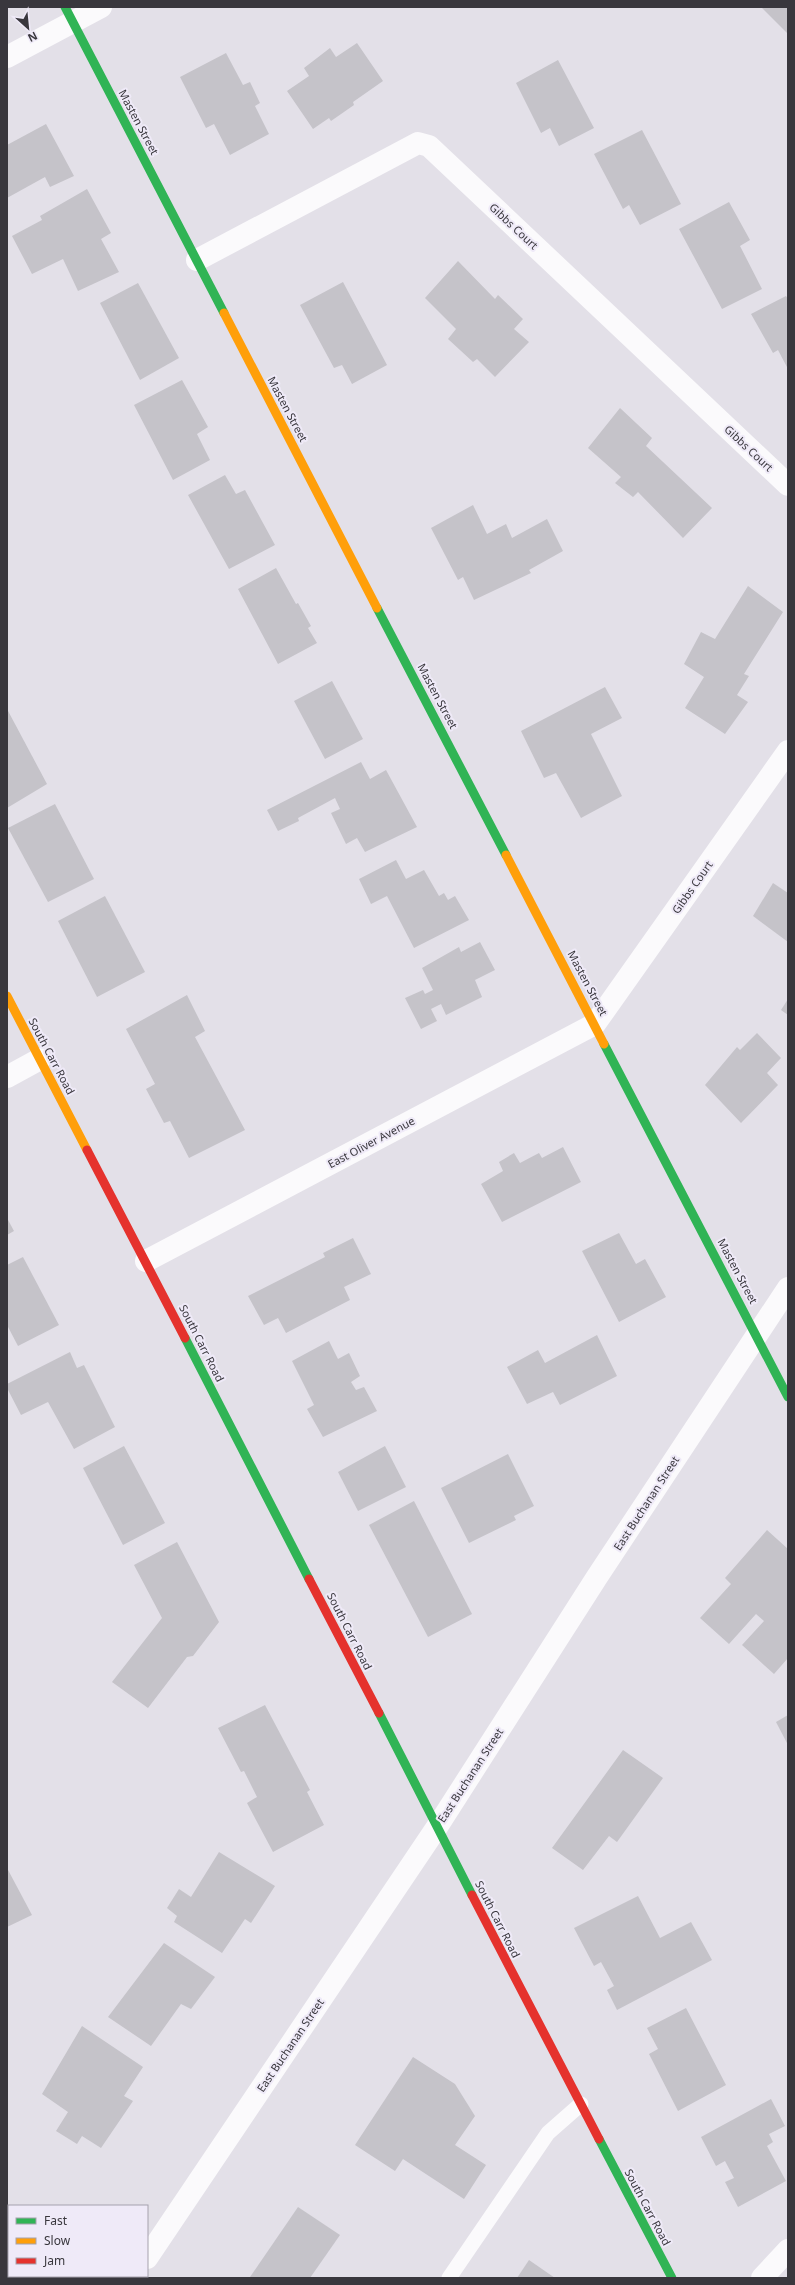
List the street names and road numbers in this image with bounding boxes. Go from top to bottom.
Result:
street label: Masten Street [115,87,163,157]
street label: Gibbs Court [486,200,542,252]
street label: Masten Street [264,374,312,444]
street label: Gibbs Court [721,422,777,474]
street label: Masten Street [414,661,462,731]
street label: Gibbs Court [668,858,716,916]
street label: Masten Street [564,948,612,1018]
street label: South Carr Road [26,1015,78,1097]
street label: East Oliver Avenue [325,1113,417,1171]
street label: Masten Street [714,1236,762,1306]
street label: South Carr Road [176,1302,228,1384]
street label: East Buchanan Street [610,1453,682,1553]
street label: South Carr Road [324,1590,376,1672]
street label: East Buchanan Street [434,1725,506,1825]
street label: South Carr Road [472,1878,524,1960]
street label: East Buchanan Street [253,1995,327,2095]
street label: South Carr Road [622,2166,674,2248]

